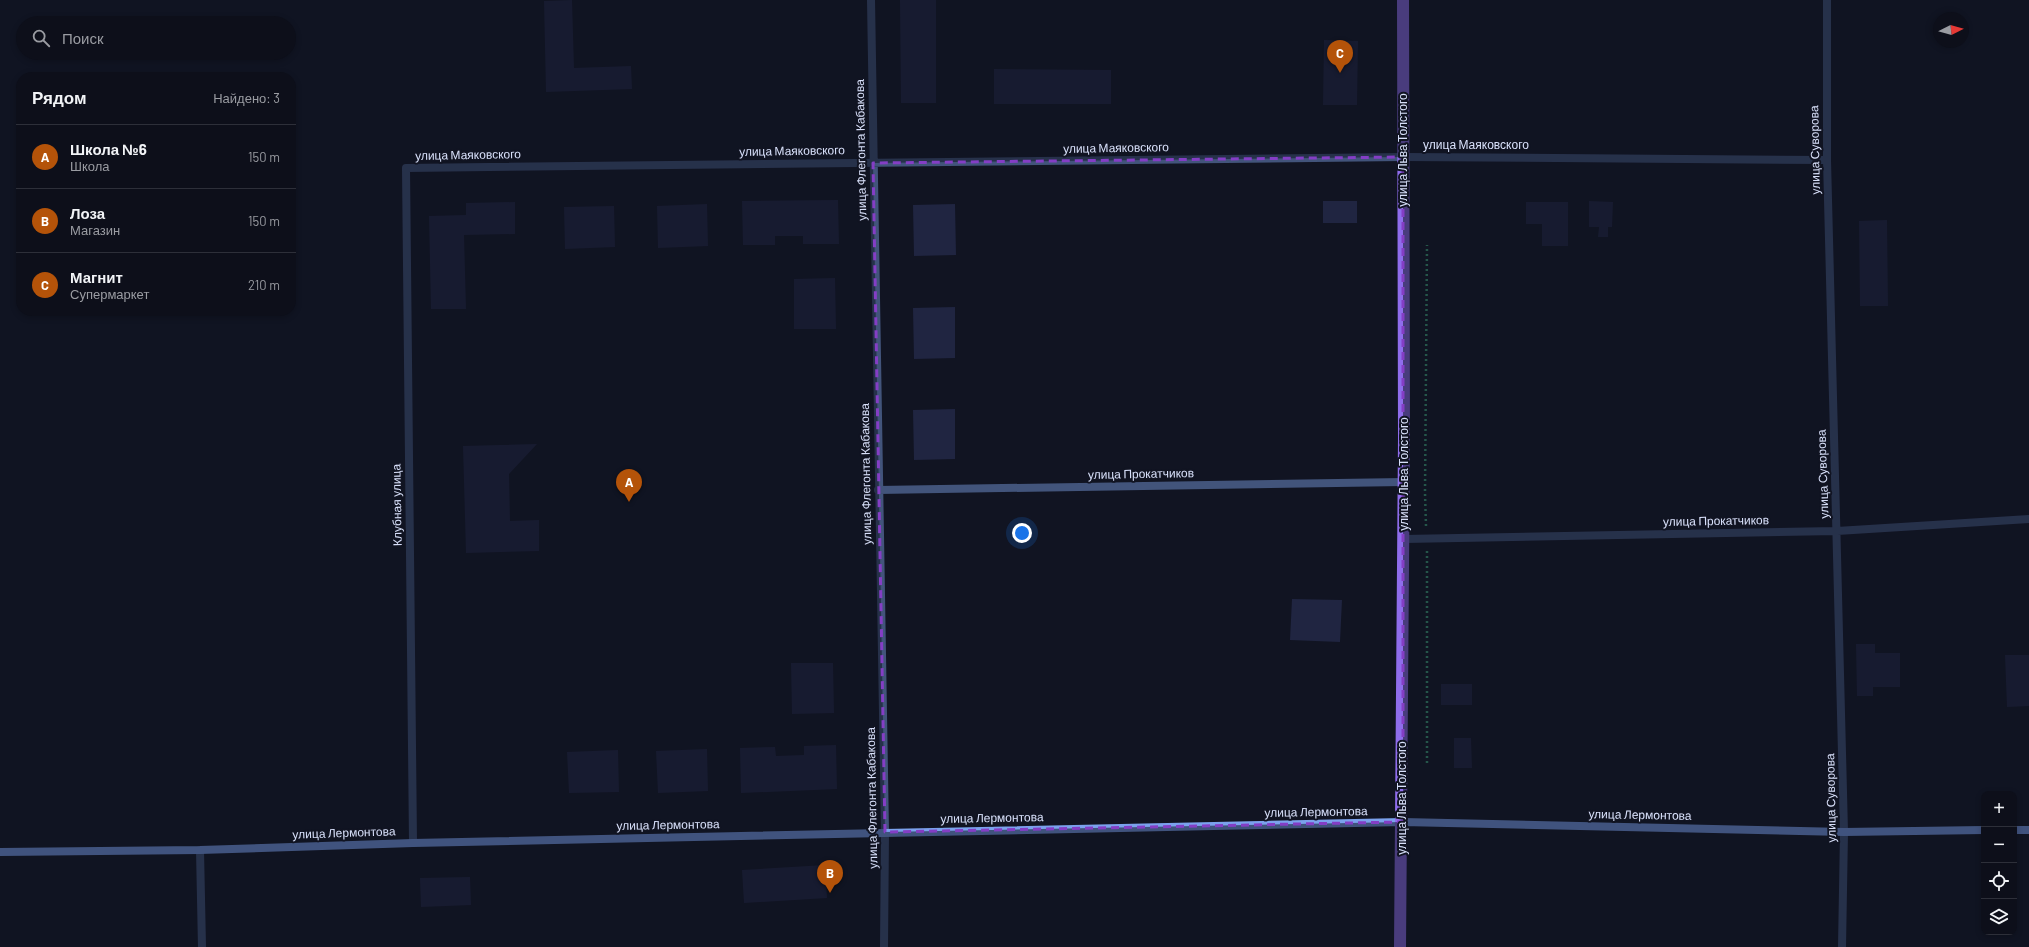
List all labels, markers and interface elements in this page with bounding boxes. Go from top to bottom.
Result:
north arrow [1933,12,1969,48]
search box [16,16,296,60]
icon: search [30,27,52,49]
text: Поиск [62,29,104,47]
pin: C [1327,40,1353,73]
street label: улица Флегонта Кабакова [852,79,869,221]
text: Рядом [32,87,87,107]
text: Найдено: 3 [213,90,280,106]
street label: улица Льва Толстого [1395,93,1410,207]
street label: улица Суворова [1806,105,1823,195]
street label: улица Маяковского [1423,137,1529,152]
street label: улица Маяковского [1063,139,1169,156]
text: Школа №6 [70,140,147,158]
street label: улица Маяковского [739,142,845,159]
street label: улица Маяковского [415,146,521,163]
text: A [41,149,49,165]
text: 150 m [248,149,280,165]
text: Школа [70,158,110,174]
text: Лоза [70,204,105,222]
text: B [41,213,49,229]
text: 150 m [248,213,280,229]
text: Магазин [70,222,120,238]
text: Магнит [70,268,123,286]
text: C [41,277,49,293]
text: 210 m [248,277,280,293]
text: Супермаркет [70,286,149,302]
street label: улица Флегонта Кабакова [857,403,874,545]
street label: улица Льва Толстого [1396,417,1411,531]
street label: улица Суворова [1813,429,1832,519]
street label: Клубная улица [388,463,405,546]
street label: улица Прокатчиков [1088,465,1194,482]
pin: A [616,469,642,502]
street label: улица Прокатчиков [1663,512,1769,529]
your location [1012,523,1032,543]
street label: улица Флегонта Кабакова [863,727,880,869]
street label: улица Льва Толстого [1394,741,1409,855]
street label: улица Суворова [1822,753,1839,843]
map controls [1981,791,2017,935]
button: + [1981,791,2017,827]
street label: улица Лермонтова [1264,803,1368,820]
street label: улица Лермонтова [1588,806,1692,823]
street label: улица Лермонтова [940,809,1044,826]
street label: улица Лермонтова [616,816,720,833]
street label: улица Лермонтова [292,823,396,842]
button: − [1981,827,2017,863]
pin: B [817,860,843,893]
button: locate [1981,863,2017,899]
button: layers [1981,899,2017,935]

